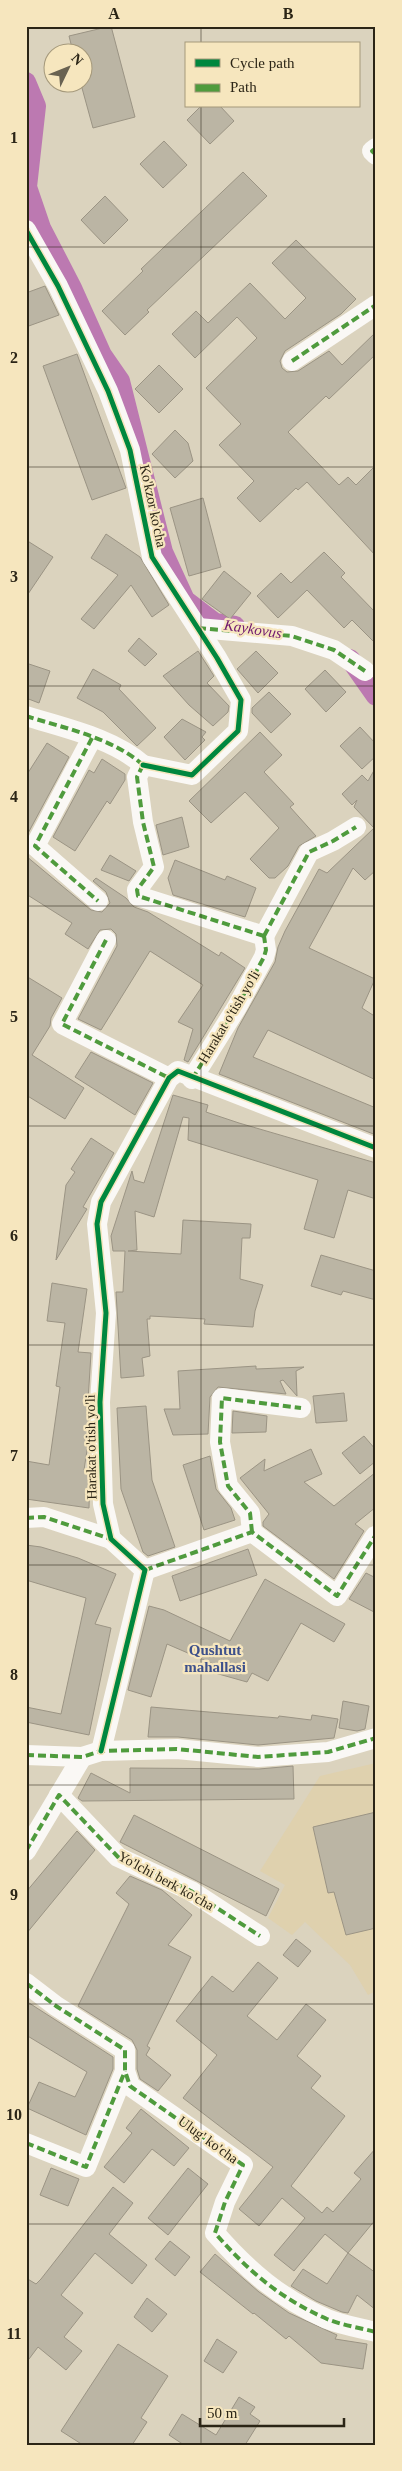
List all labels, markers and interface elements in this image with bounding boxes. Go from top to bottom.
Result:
text: A [108,5,120,22]
text: B [283,5,294,22]
north arrow [42,42,92,92]
legend [185,42,360,108]
text: N [68,51,86,68]
text: Cycle path [230,55,295,71]
text: Path [230,79,257,95]
text: 1 [10,129,18,146]
text: 2 [10,349,18,366]
street label: Ko'kzor ko'cha [137,463,169,549]
text: 3 [10,568,18,585]
water label: Kaykovus [222,616,283,641]
text: 4 [10,788,18,805]
street label: Harakat o'tish yo'li [195,968,263,1066]
text: 5 [10,1008,18,1025]
text: 6 [10,1227,18,1244]
street label: Harakat o'tish yo'li [83,1394,99,1500]
text: 7 [10,1447,18,1464]
district label: Qushtut mahallasi [184,1642,246,1675]
text: 8 [10,1666,18,1683]
street label: Yo'lchi berk ko'cha [116,1848,217,1914]
text: 9 [10,1886,18,1903]
text: 10 [6,2106,22,2123]
street label: Ulug' ko'cha [175,2113,241,2167]
text: 11 [6,2325,22,2342]
scale bar [200,2396,343,2428]
text: 50 m [207,2405,238,2421]

